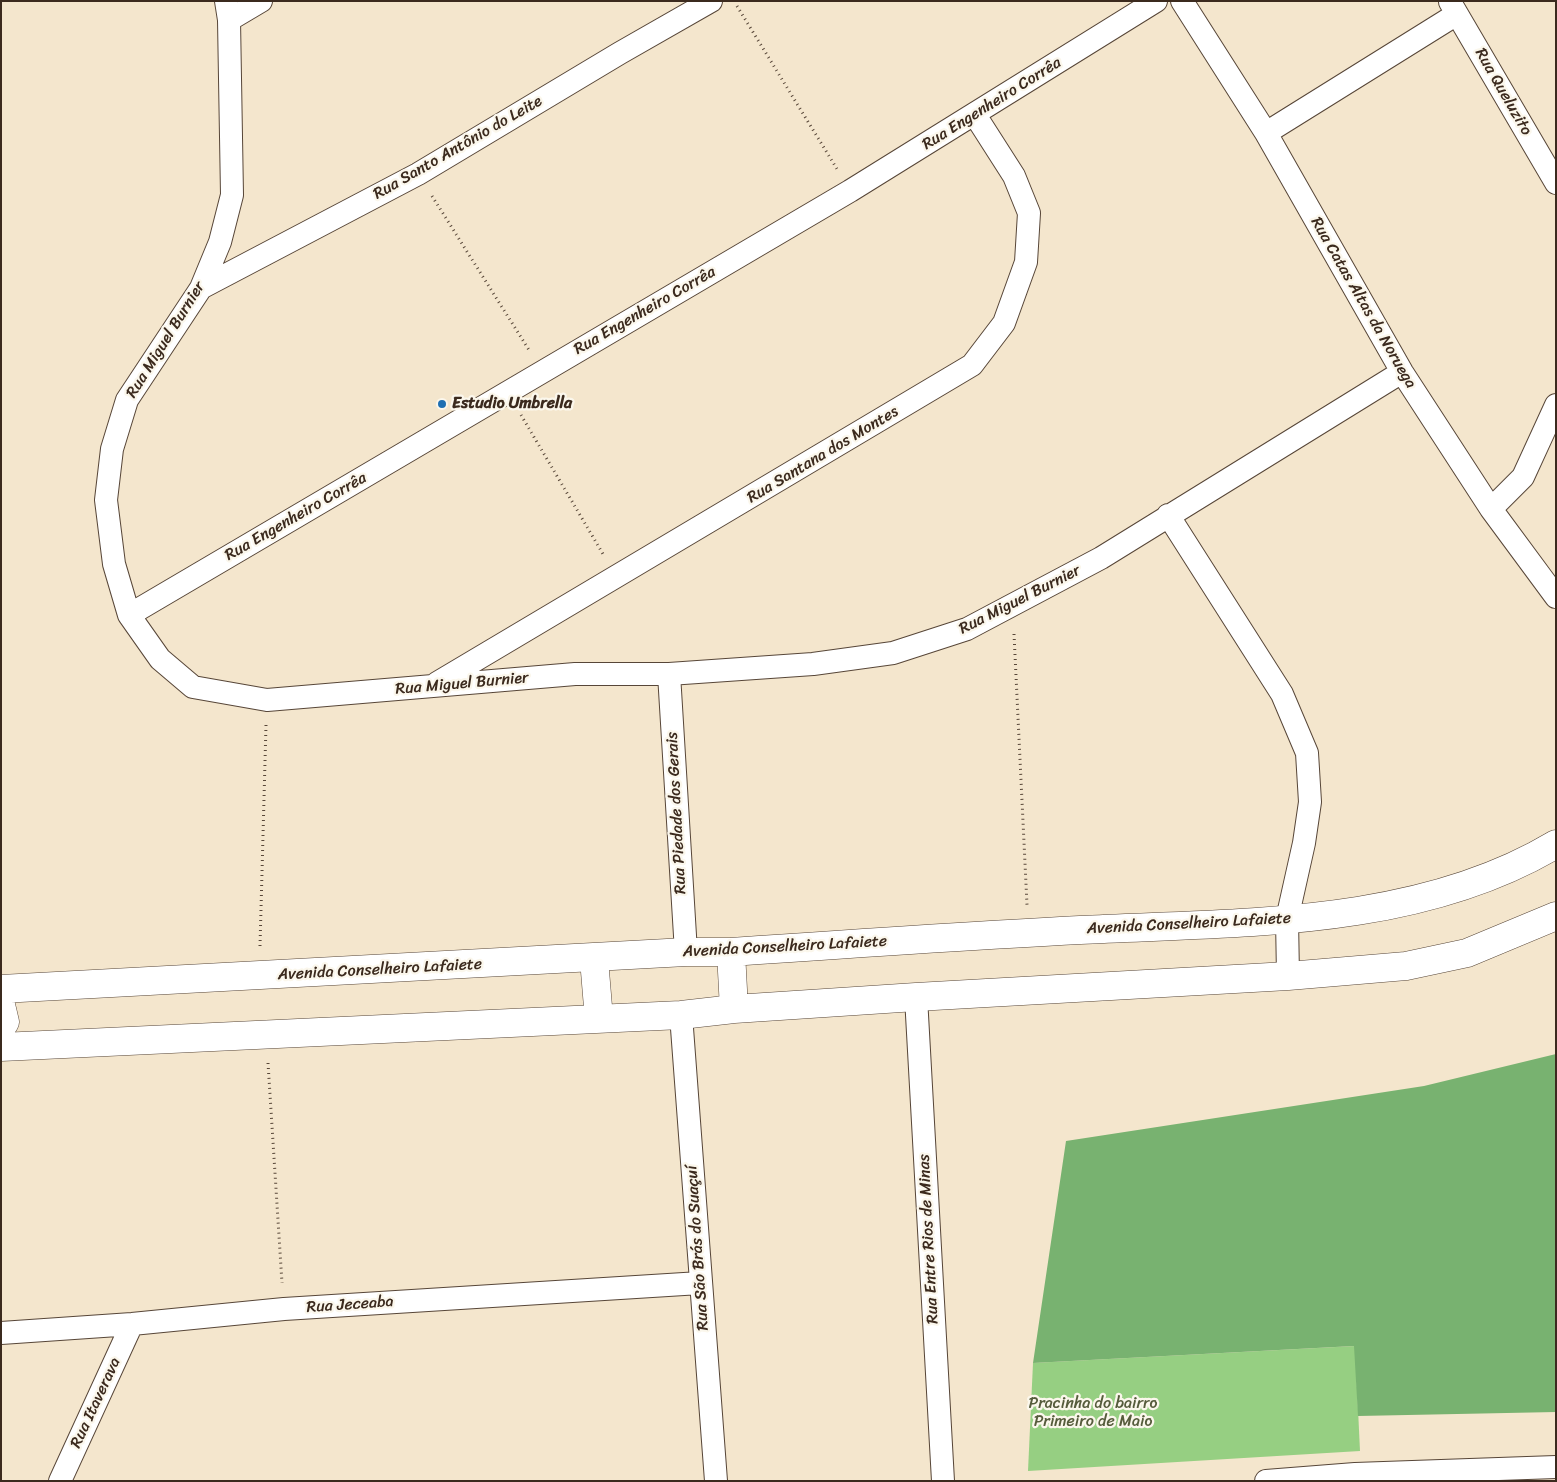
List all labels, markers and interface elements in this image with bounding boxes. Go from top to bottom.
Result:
street label: Rua Queluzito [1470,45,1536,139]
street label: Rua Engenheiro Corrêa [919,53,1065,155]
street label: Rua Santo Antônio do Leite [370,92,546,204]
street label: Rua Catas Altas da Noruega [1306,214,1420,392]
street label: Rua Engenheiro Corrêa [571,263,719,359]
street label: Rua Miguel Burnier [122,278,210,402]
place label: Estudio Umbrella [452,394,572,414]
marker: Estudio Umbrella [436,398,448,410]
street label: Rua Santana dos Montes [744,402,902,508]
street label: Rua Engenheiro Corrêa [222,469,370,565]
street label: Rua Miguel Burnier [956,561,1084,639]
street label: Rua Miguel Burnier [395,669,529,699]
street label: Rua Piedade dos Gerais [663,731,691,895]
street label: Avenida Conselheiro Lafaiete [1086,909,1292,939]
street label: Avenida Conselheiro Lafaiete [682,932,888,962]
street label: Avenida Conselheiro Lafaiete [277,955,483,985]
street label: Rua Entre Rios de Minas [915,1154,943,1324]
street label: Rua São Brás do Suaçuí [683,1165,713,1331]
street label: Rua Jeceaba [306,1292,394,1318]
street label: Rua Itaverava [67,1355,125,1451]
park label: Pracinha do bairro Primeiro de Maio [1029,1394,1157,1432]

